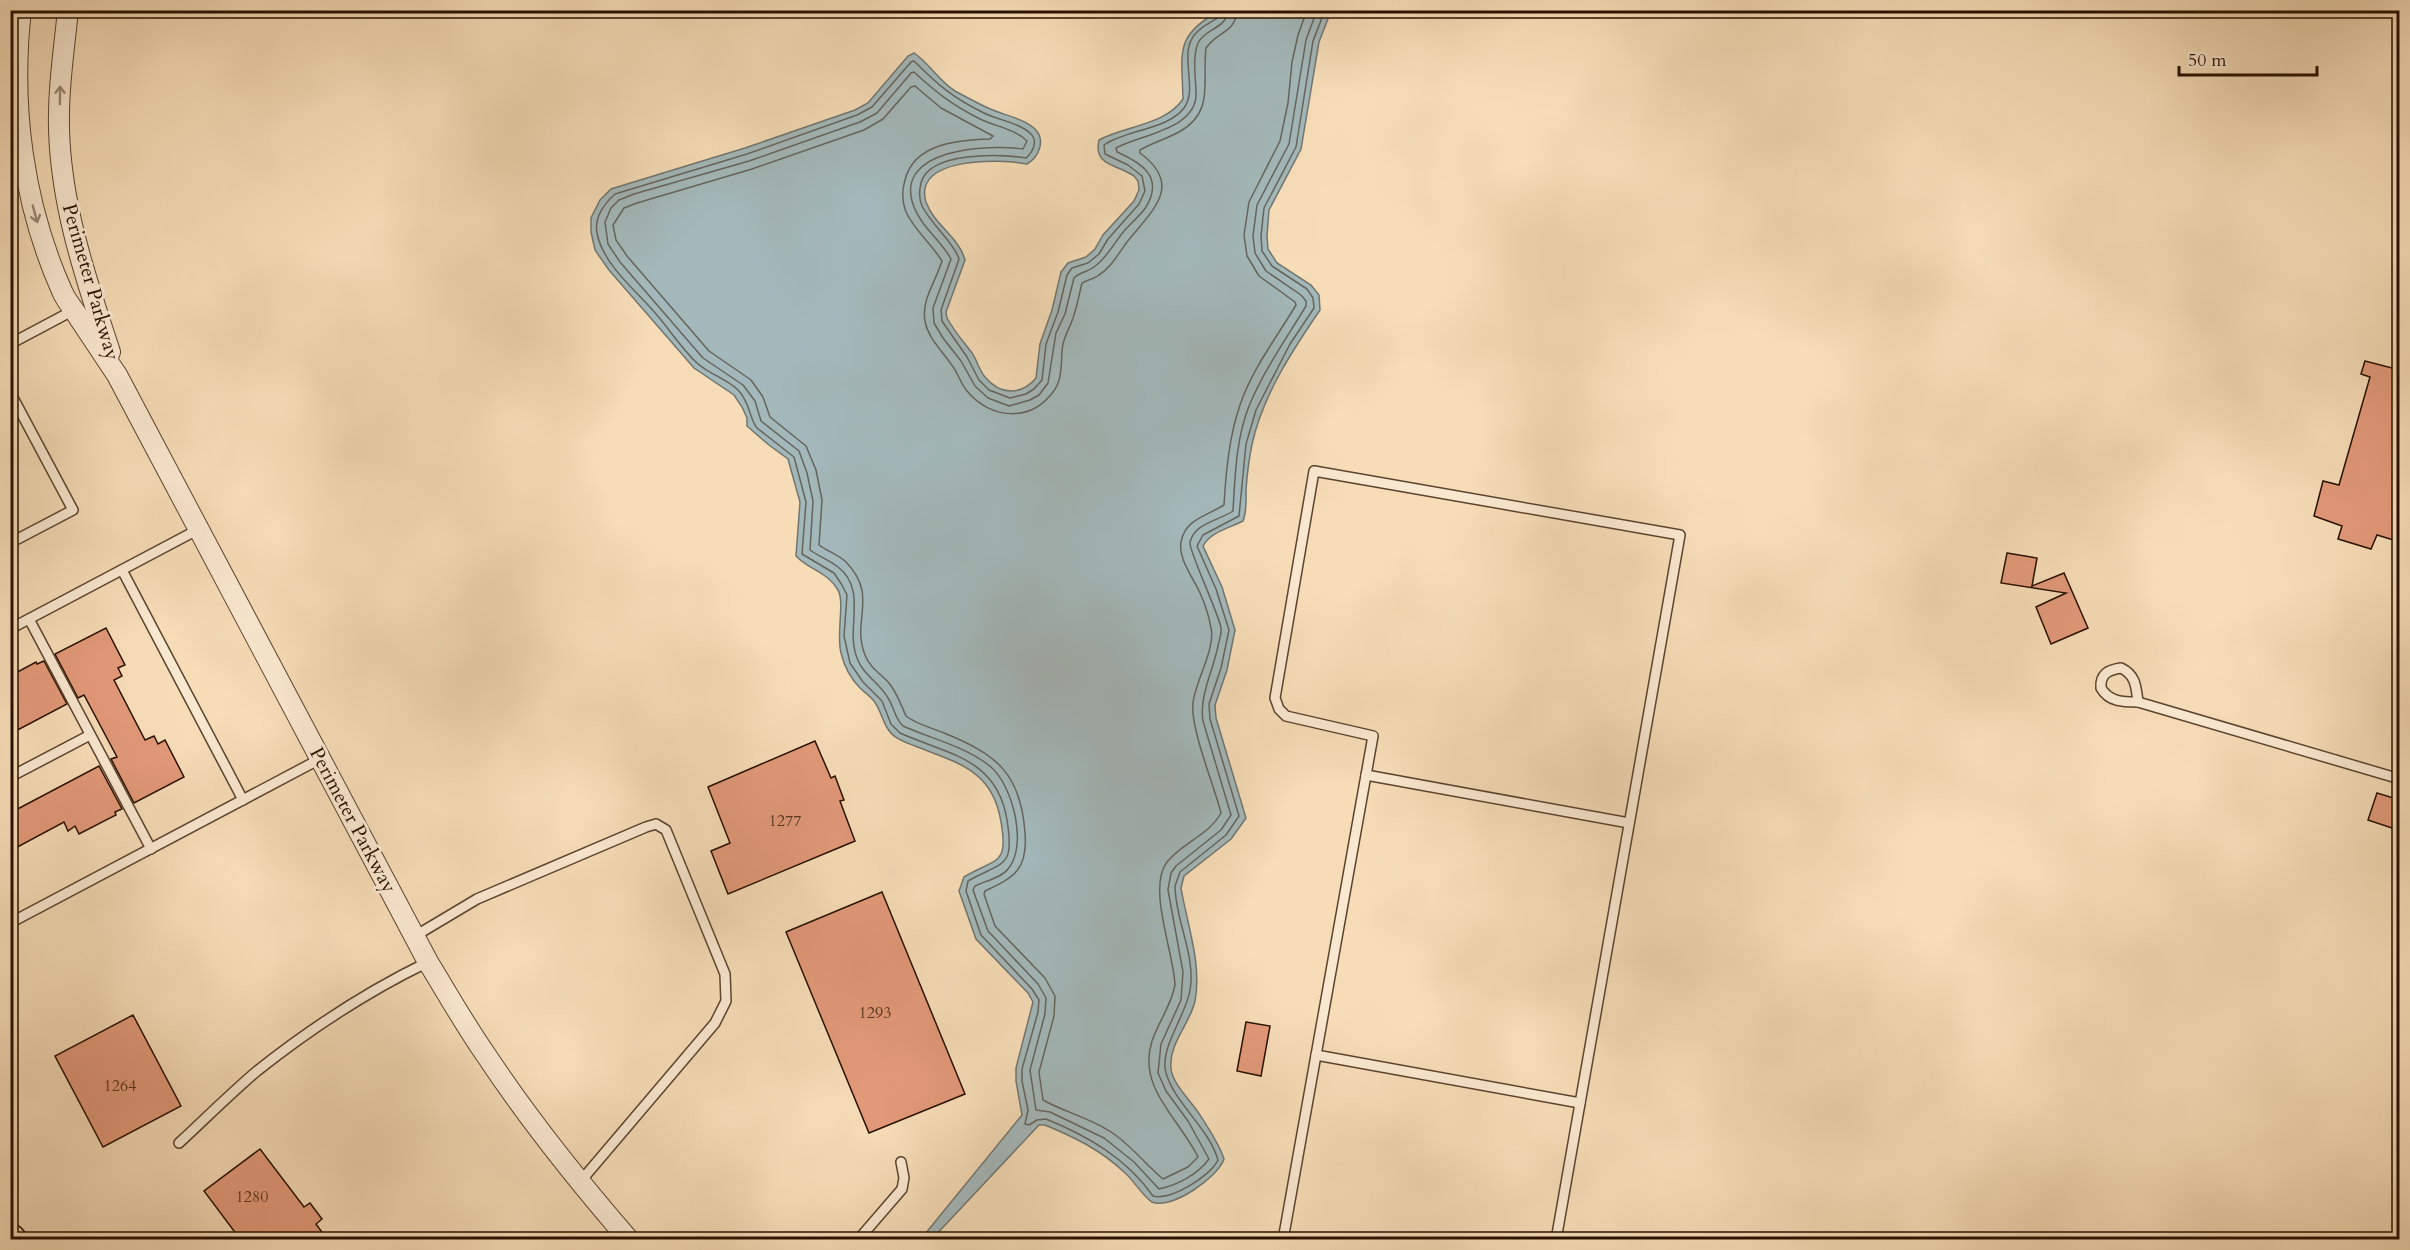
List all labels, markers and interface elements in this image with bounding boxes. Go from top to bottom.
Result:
scale bar [2179,39,2317,77]
text: 50 m [2188,48,2227,73]
one-way arrow [54,85,65,105]
street label: Perimeter Parkway [56,201,126,364]
one-way arrow [30,204,42,223]
street label: Perimeter Parkway [303,742,403,898]
house number: 1277 [769,810,801,832]
house number: 1293 [859,1002,891,1024]
house number: 1264 [104,1075,136,1097]
house number: 1280 [236,1186,268,1208]

